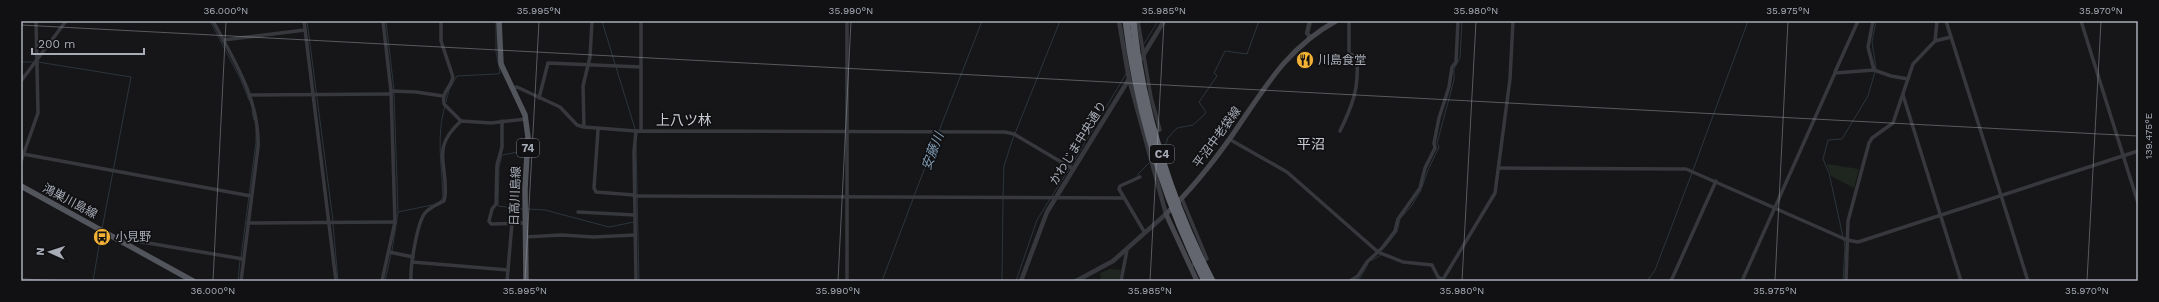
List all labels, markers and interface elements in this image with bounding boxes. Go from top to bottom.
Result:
text: 36.000°N [204,5,248,16]
text: 35.995°N [517,5,561,16]
text: 35.990°N [829,5,873,16]
text: 35.985°N [1142,5,1186,16]
text: 35.980°N [1454,5,1498,16]
text: 35.975°N [1766,5,1810,16]
text: 35.970°N [2079,5,2123,16]
scale bar [32,30,144,56]
text: 200 m [38,37,75,51]
restaurant icon: 川島食堂 [1295,50,1315,70]
place label: 川島食堂 [1318,53,1366,67]
street label: かわじま中央通り [1047,99,1109,187]
street label: 平沼中老袋線 [1190,104,1244,170]
district label: 上八ツ林 [656,112,712,128]
text: 139.475°E [2143,113,2154,159]
water label: 安藤川 [918,128,947,172]
district label: 平沼 [1297,136,1325,152]
road number: 74 [517,139,539,157]
road number: C4 [1150,145,1174,163]
street label: 日高川島線 [507,166,523,226]
street label: 鴻巣川島線 [40,181,100,221]
bus stop icon: 小見野 [92,227,112,247]
place label: 小見野 [115,230,151,244]
north arrow [30,232,70,272]
text: N [34,247,47,256]
text: 36.000°N [191,285,235,296]
text: 35.995°N [503,285,547,296]
text: 35.990°N [816,285,860,296]
text: 35.985°N [1128,285,1172,296]
text: 35.980°N [1440,285,1484,296]
text: 35.975°N [1753,285,1797,296]
text: 35.970°N [2065,285,2109,296]

